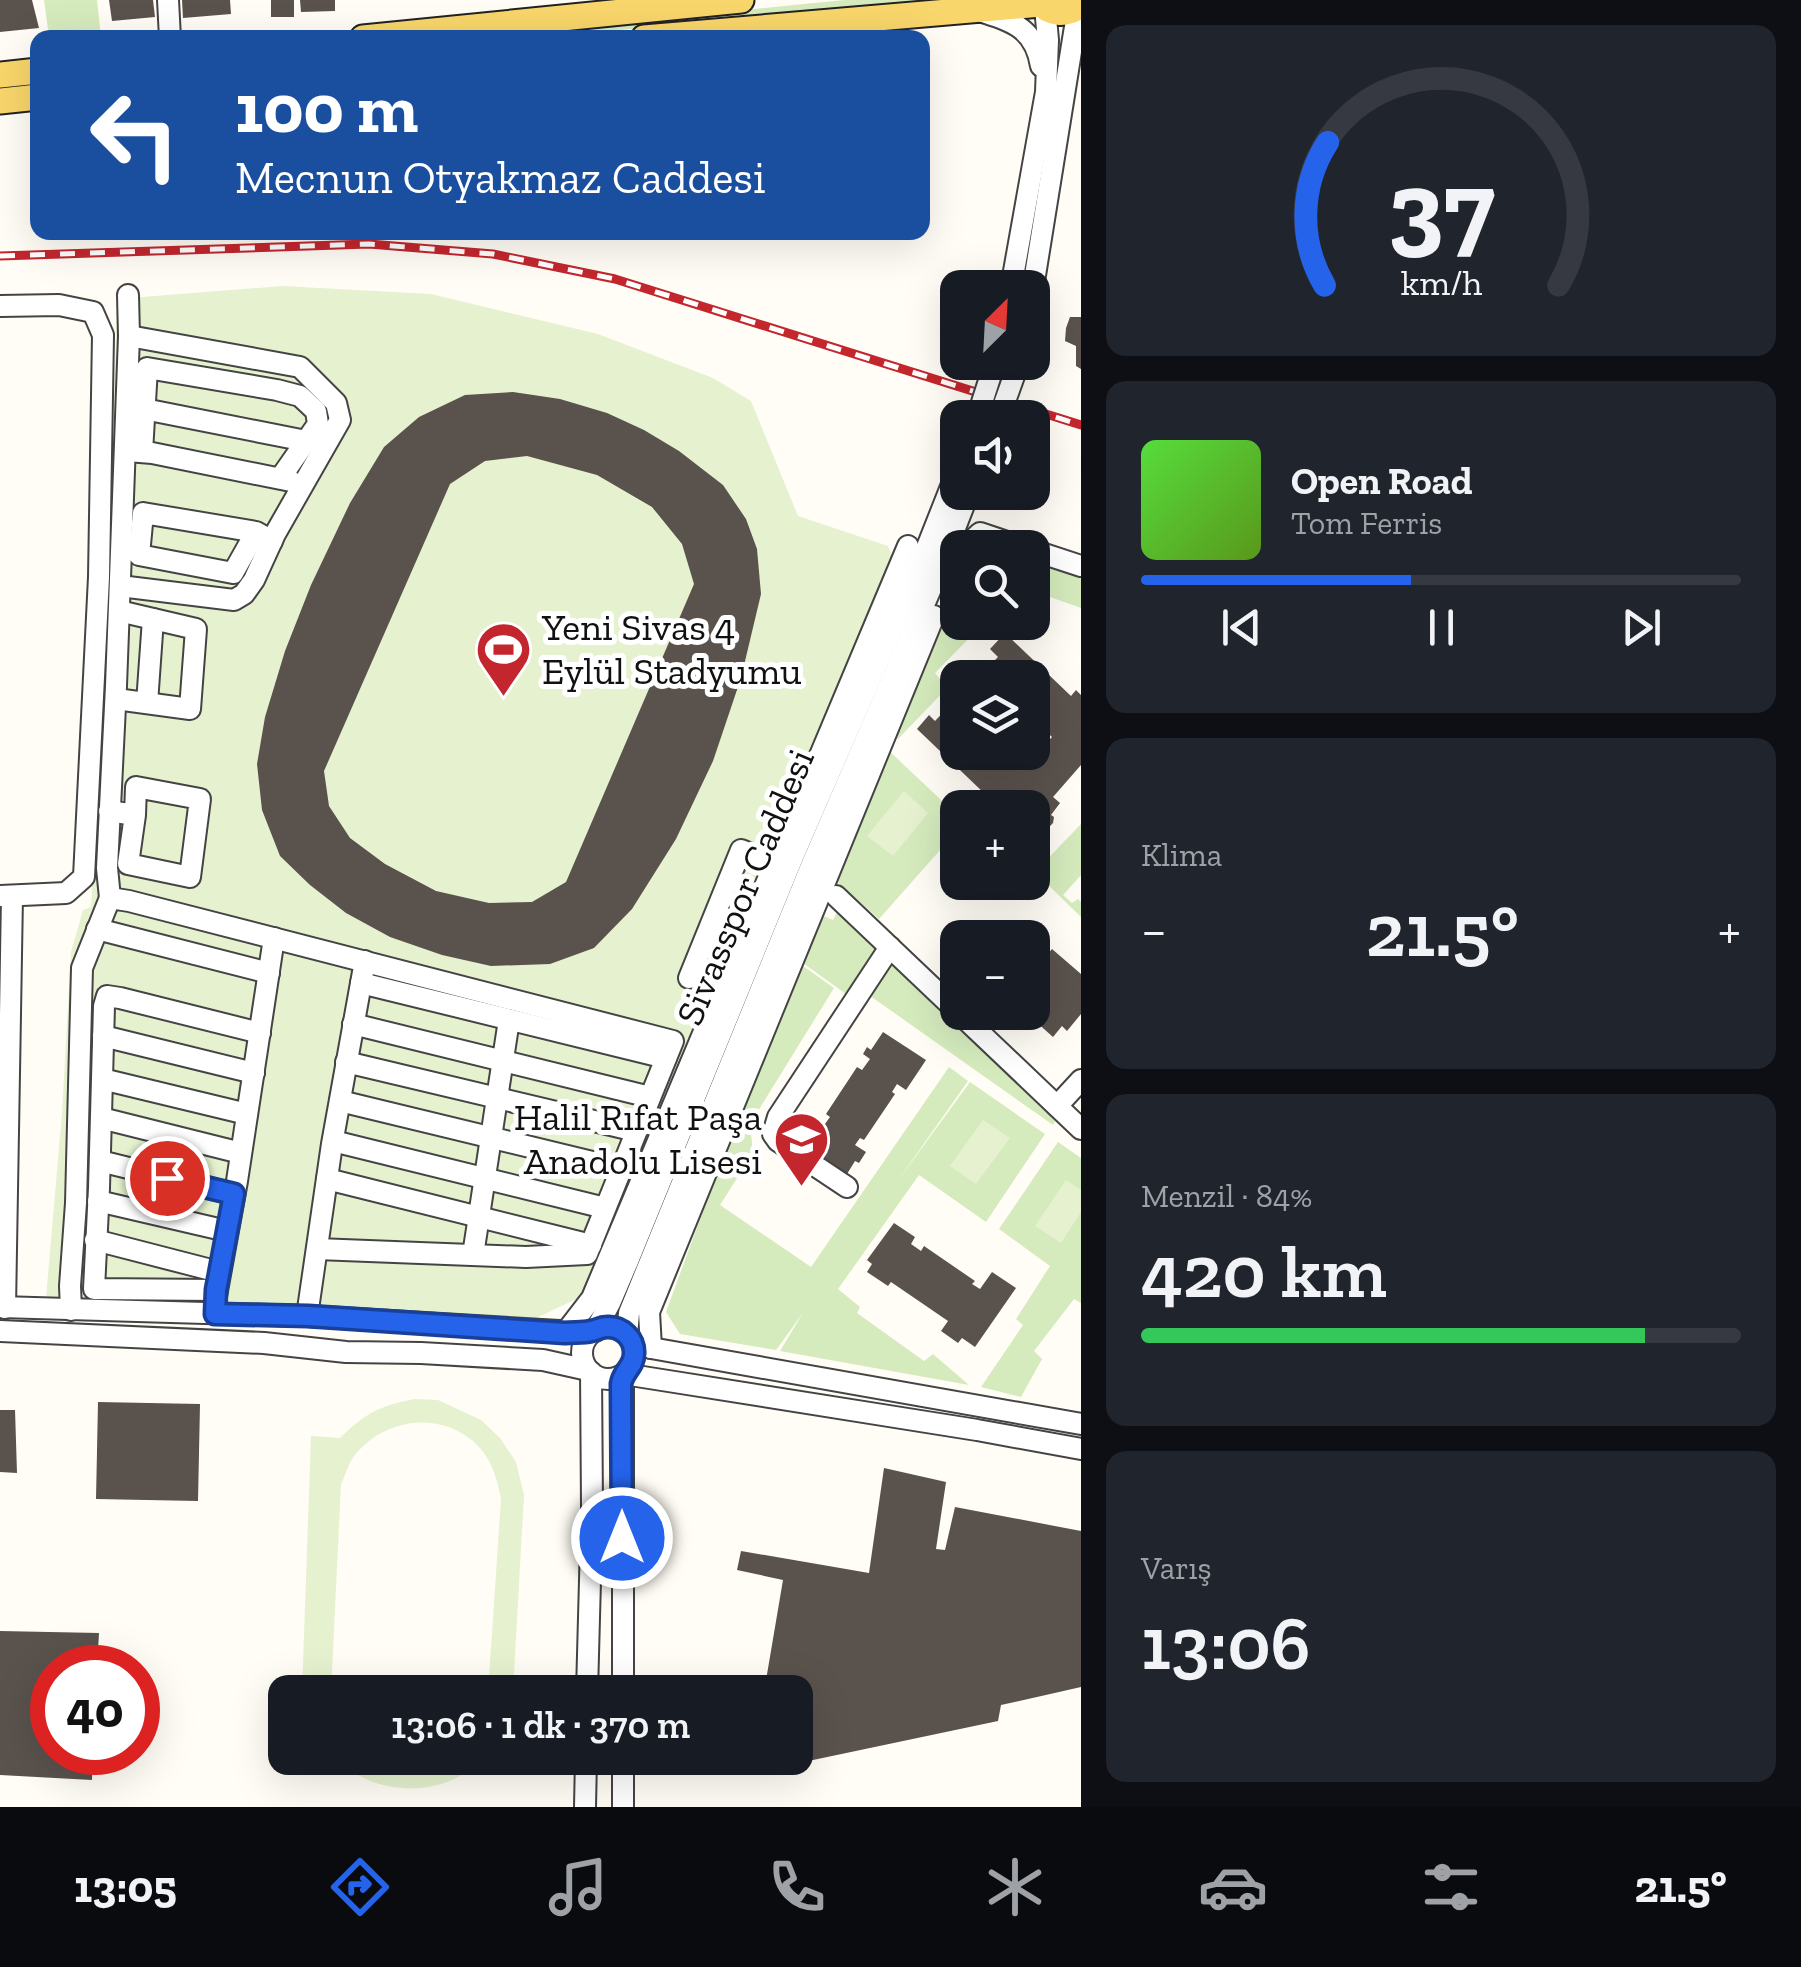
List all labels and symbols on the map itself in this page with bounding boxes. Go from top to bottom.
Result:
north arrow [940,270,1050,380]
place label: Yeni Sivas 4 Eylül Stadyumu [541,604,802,694]
sports icon: Yeni Sivas 4 Eylül Stadyumu [473,619,533,698]
street label: Sivasspor Caddesi [666,742,824,1032]
place label: Halil Rıfat Paşa Anadolu Lisesi [514,1094,762,1184]
school or university icon: Halil Rıfat Paşa Anadolu Lisesi [771,1109,831,1188]
pin [125,1136,210,1221]
position arrow [570,1486,674,1590]
speed limit sign: 40 [30,1645,160,1775]

